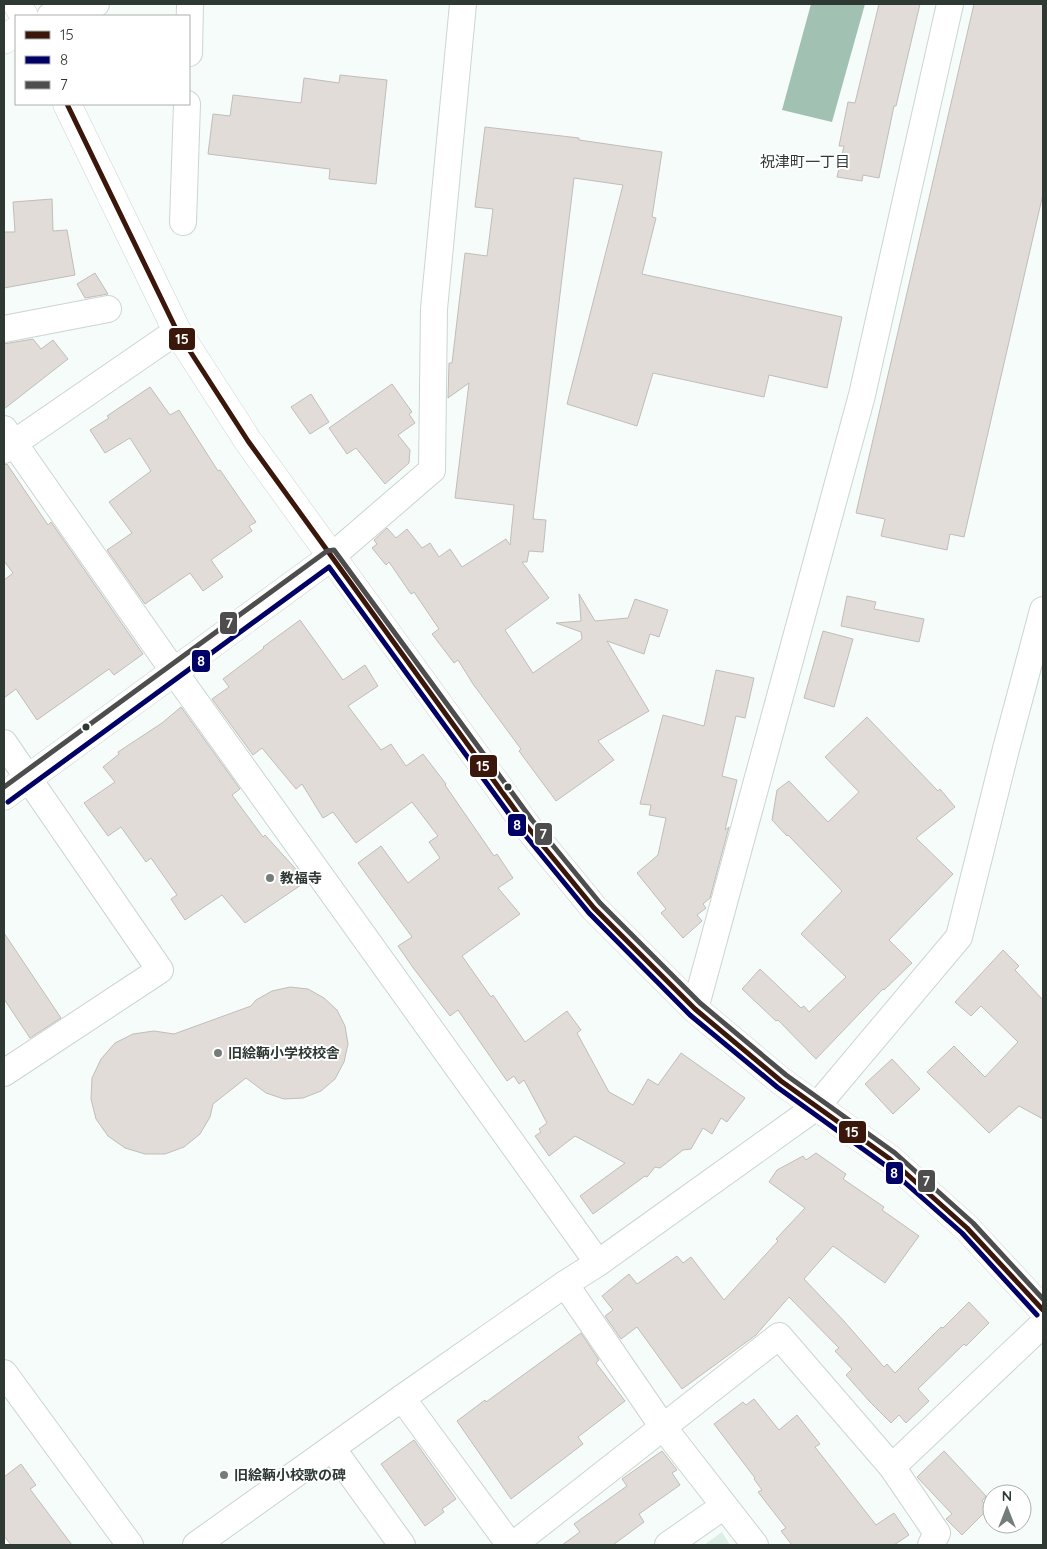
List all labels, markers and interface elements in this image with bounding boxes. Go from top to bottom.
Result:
legend [15,15,190,105]
text: 15 [60,25,74,44]
text: 8 [60,50,68,69]
text: 7 [60,75,68,94]
district label: 祝津町一丁目 [760,152,850,171]
line badge: 15 [168,327,196,351]
text: 15 [175,330,189,348]
line badge: 7 [219,611,238,635]
text: 7 [225,614,233,632]
line badge: 8 [191,649,211,673]
text: 8 [197,652,205,670]
unlabelled marker [81,722,91,732]
line badge: 15 [469,754,498,778]
text: 15 [476,757,490,775]
unlabelled marker [503,782,513,792]
line badge: 8 [507,813,527,837]
text: 8 [513,816,521,834]
line badge: 7 [534,822,553,846]
text: 7 [539,825,547,843]
place label: 教福寺 [280,869,322,887]
marker: 教福寺 [264,872,276,884]
place label: 旧絵鞆小学校校舎 [228,1044,340,1062]
marker: 旧絵鞆小学校校舎 [212,1047,224,1059]
line badge: 15 [838,1120,867,1144]
text: 15 [845,1123,859,1141]
line badge: 8 [885,1161,904,1185]
text: 8 [890,1164,898,1182]
line badge: 7 [917,1169,936,1193]
text: 7 [922,1172,930,1190]
place label: 旧絵鞆小校歌の碑 [234,1466,346,1484]
marker: 旧絵鞆小校歌の碑 [218,1469,230,1481]
north arrow [982,1484,1032,1534]
text: N [1002,1487,1012,1505]

